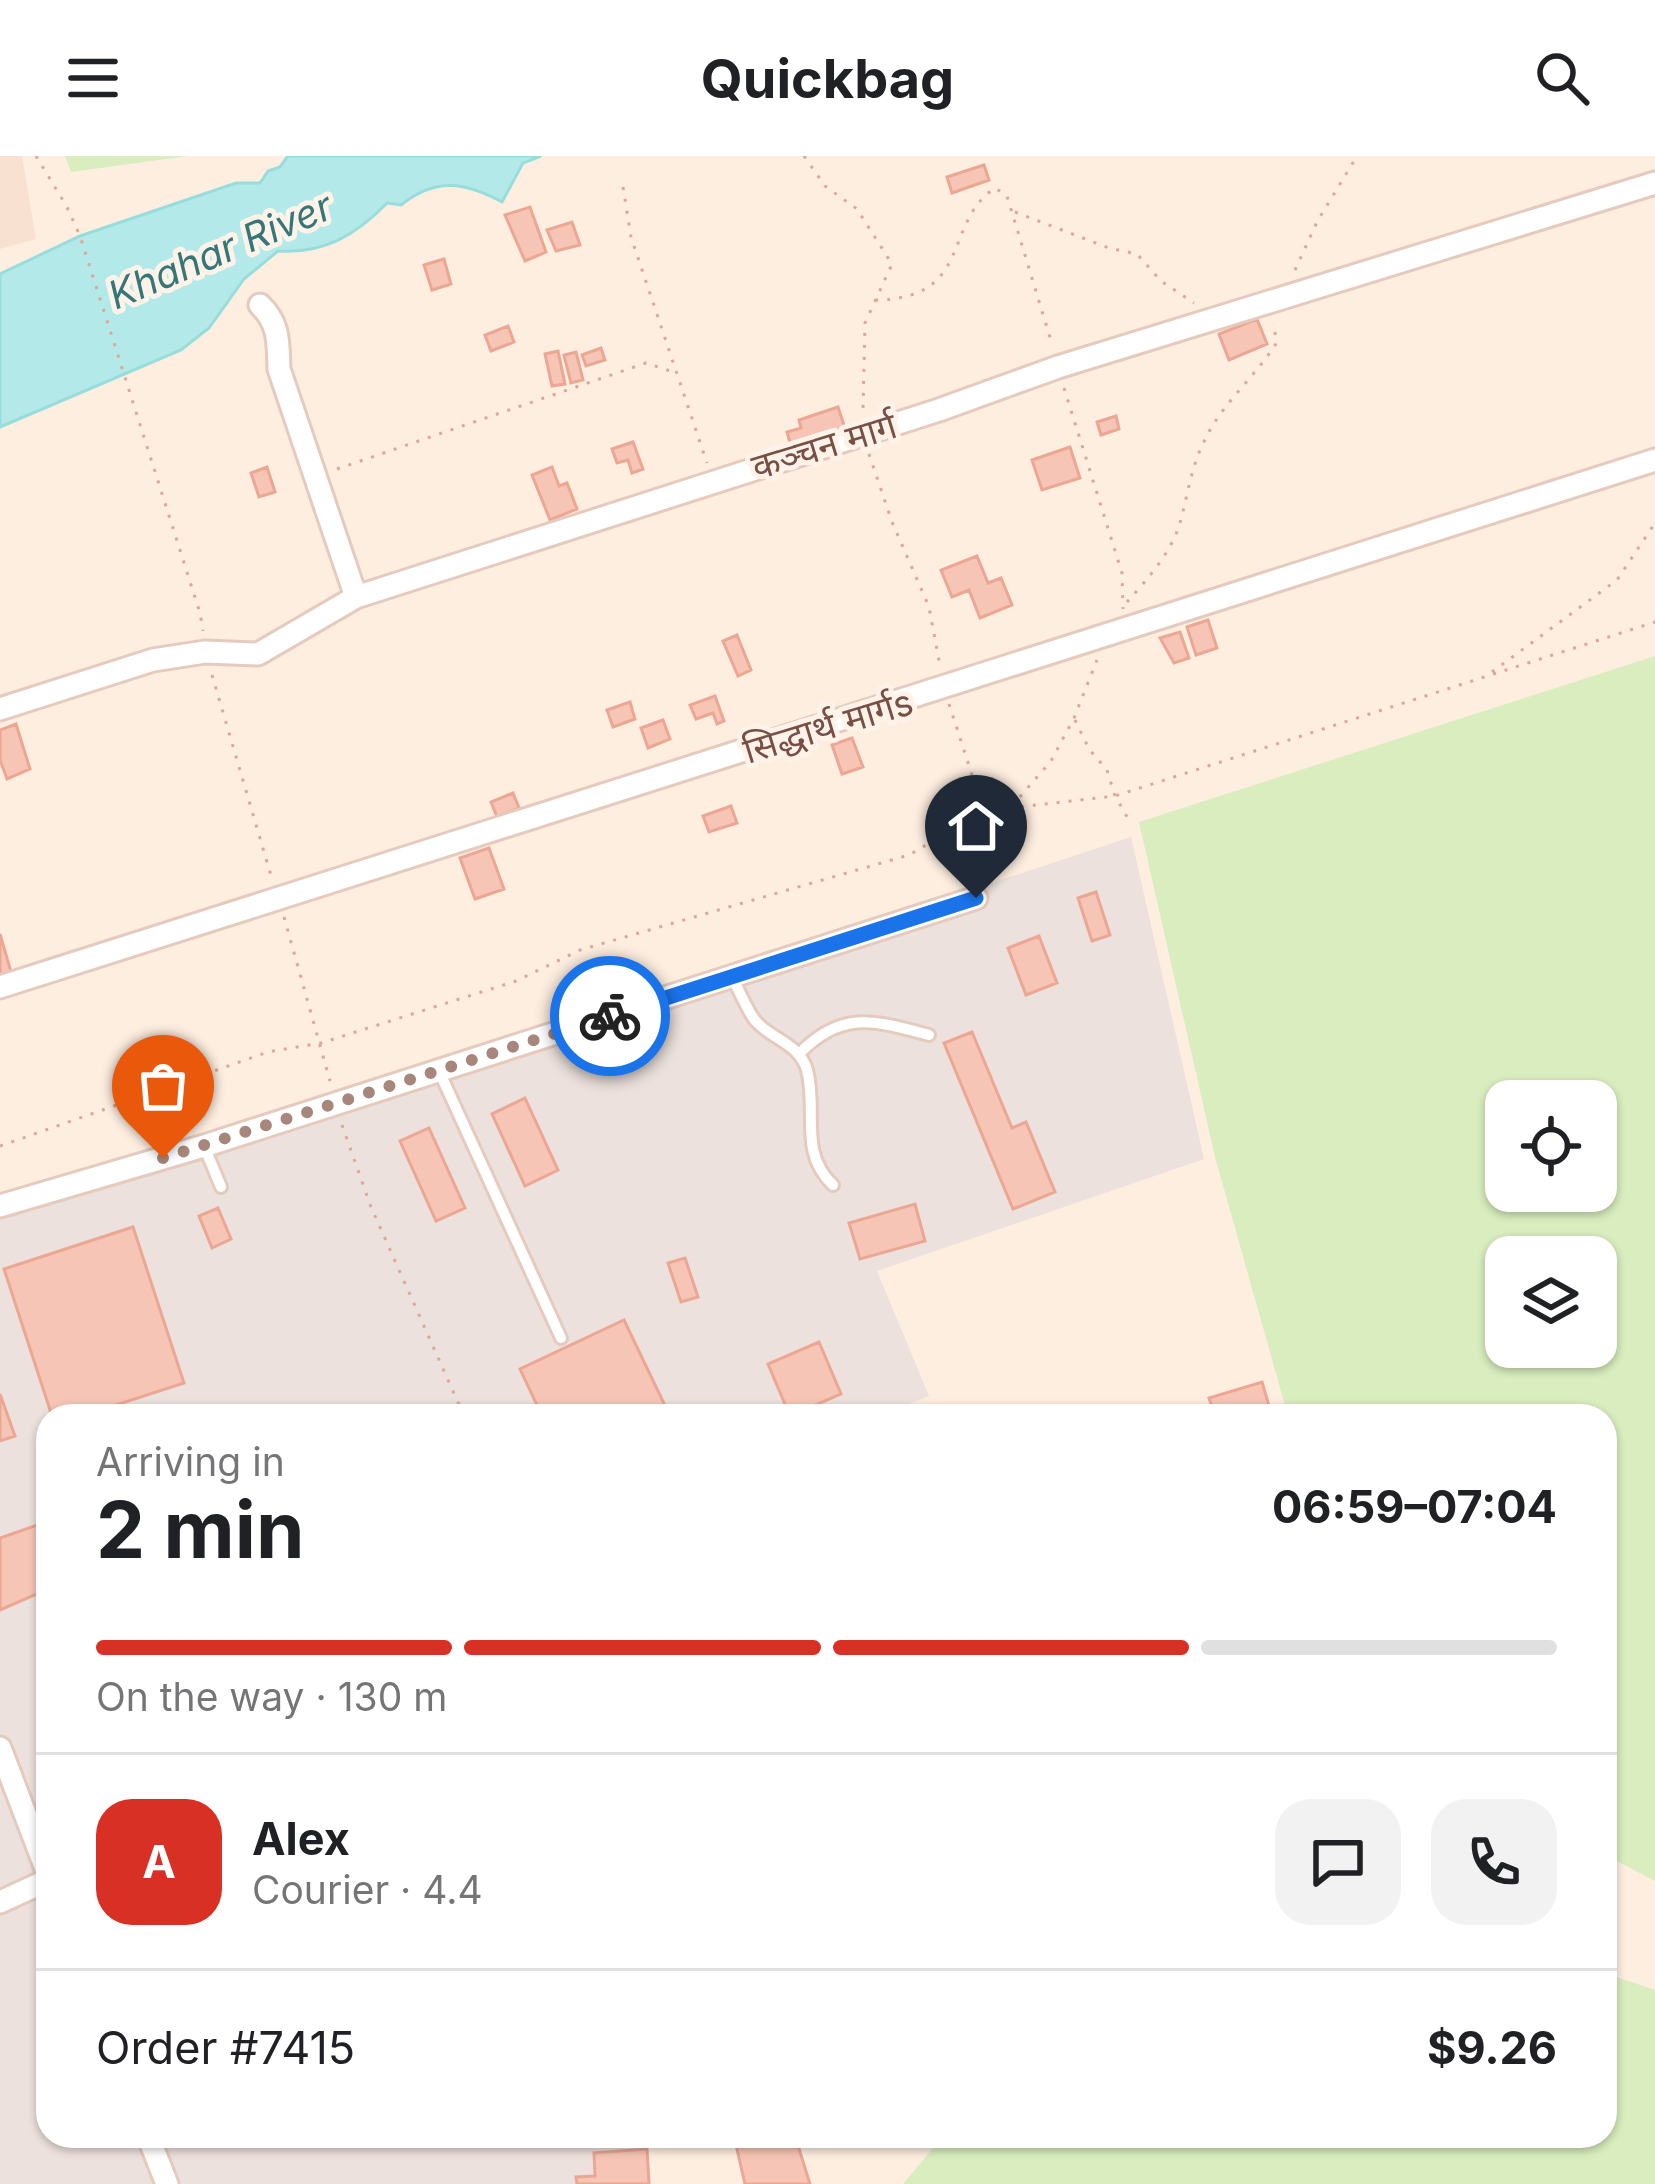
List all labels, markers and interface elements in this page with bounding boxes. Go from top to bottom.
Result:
icon: menu [60,45,126,111]
icon: search [1529,45,1595,111]
text: Quickbag [701,46,954,111]
water label: Khahar River [101,181,340,318]
street label: कञ्चन मार्ग [746,403,903,489]
street label: सिद्धार्थ मार्गs [738,679,918,773]
pin [925,775,1027,898]
icon: home [943,793,1009,859]
courier [550,956,670,1076]
icon: bike [577,983,643,1049]
pin [112,1035,214,1158]
icon: bag [130,1053,196,1119]
map controls [1485,1080,1617,1368]
button: locate [1485,1080,1617,1212]
button: layers [1485,1236,1617,1368]
text: Arriving in [96,1438,285,1485]
text: 06:59–07:04 [1272,1479,1557,1534]
text: 2 min [96,1482,304,1577]
text: On the way · 130 m [96,1673,447,1720]
button: chat [1275,1799,1401,1925]
button: phone [1431,1799,1557,1925]
text: Alex [252,1811,350,1866]
text: A [142,1834,176,1889]
text: Courier · 4.4 [252,1866,483,1913]
text: Order #7415 [96,2020,355,2075]
text: $9.26 [1427,2020,1557,2075]

